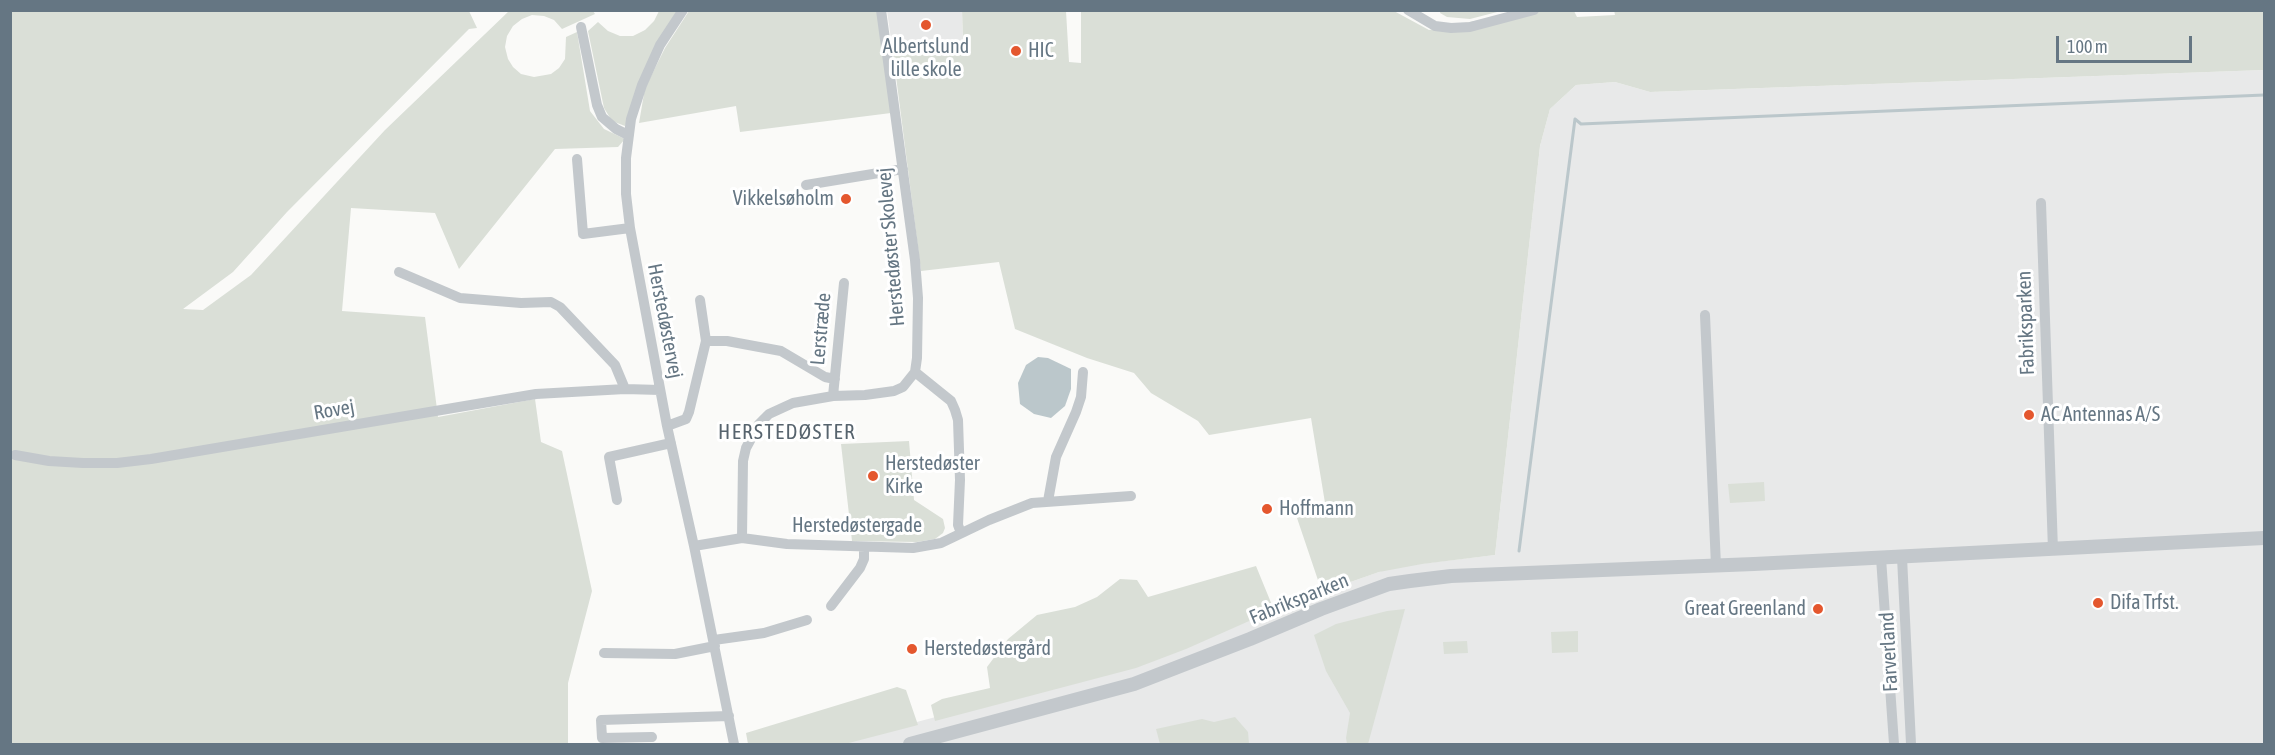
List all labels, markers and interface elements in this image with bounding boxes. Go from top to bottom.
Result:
marker: Albertslund lille skole [919,18,933,32]
scale bar [2059,24,2196,62]
place label: Albertslund lille skole [883,35,969,82]
text: 100 m [2067,36,2108,57]
place label: HIC [1028,39,1054,63]
marker: HIC [1009,44,1023,58]
street label: Herstedøster Skolevej [872,167,910,327]
place label: Vikkelsøholm [733,187,834,211]
marker: Vikkelsøholm [839,192,853,206]
street label: Herstedøstervej [642,262,688,380]
street label: Fabriksparken [2012,270,2040,376]
street label: Lerstræde [806,292,836,366]
street label: Rovej [312,395,356,425]
place label: AC Antennas A/S [2041,403,2160,427]
marker: AC Antennas A/S [2022,408,2036,422]
district label: HERSTEDØSTER [718,419,856,445]
place label: Herstedøster Kirke [885,452,980,499]
marker: Herstedøster Kirke [866,469,880,483]
place label: Hoffmann [1279,497,1354,521]
marker: Hoffmann [1260,502,1274,516]
street label: Herstedøstergade [792,514,922,538]
street label: Fabriksparken [1246,568,1352,630]
place label: Difa Trfst. [2110,591,2179,615]
marker: Difa Trfst. [2091,596,2105,610]
place label: Great Greenland [1685,597,1806,621]
marker: Great Greenland [1811,602,1825,616]
street label: Farverland [1875,612,1903,692]
place label: Herstedøstergård [924,637,1051,661]
marker: Herstedøstergård [905,642,919,656]

